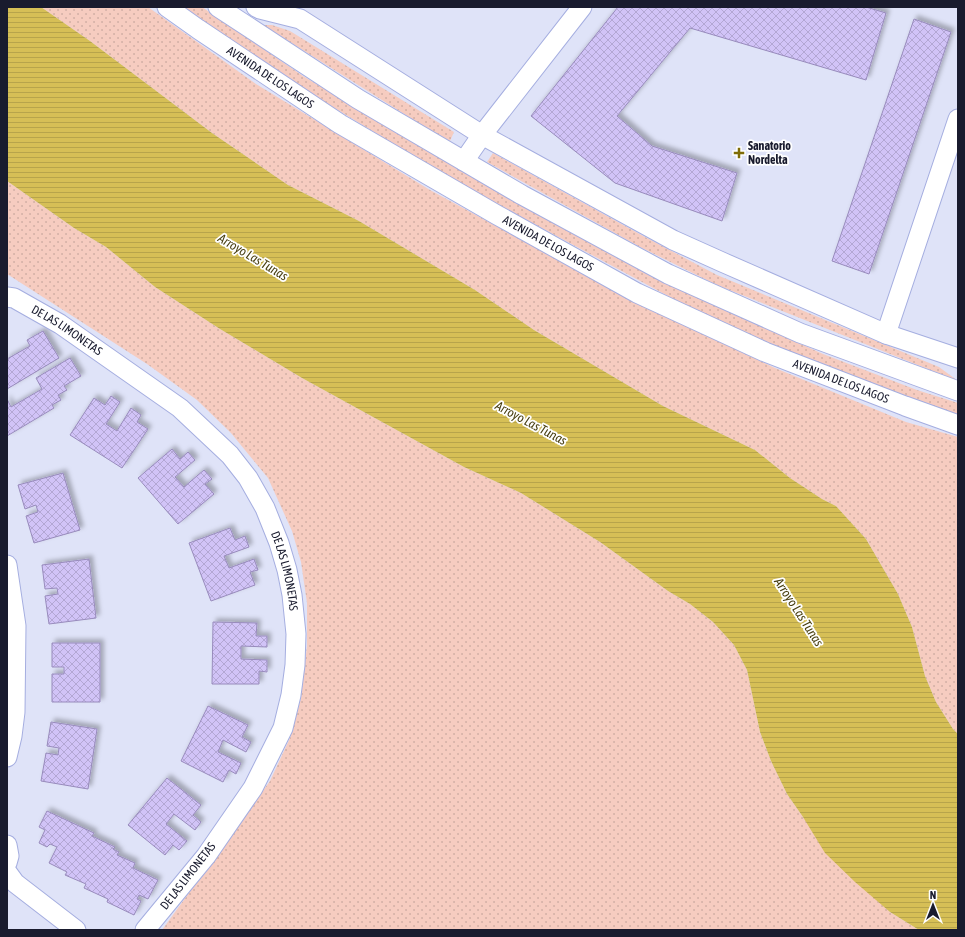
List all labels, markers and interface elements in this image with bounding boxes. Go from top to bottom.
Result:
street label: AVENIDA DE LOS LAGOS [224,43,316,111]
place label: Sanatorio Nordelta [748,139,791,167]
marker: Sanatorio Nordelta [733,147,745,159]
street label: AVENIDA DE LOS LAGOS [500,213,596,274]
water label: Arroyo Las Tunas [215,230,291,284]
street label: DE LAS LIMONETAS [29,302,105,358]
street label: AVENIDA DE LOS LAGOS [791,356,891,406]
water label: Arroyo Las Tunas [492,397,570,448]
street label: DE LAS LIMONETAS [268,529,301,611]
water label: Arroyo Las Tunas [771,574,827,649]
street label: DE LAS LIMONETAS [157,840,219,912]
north arrow [913,885,953,925]
text: N [930,889,936,901]

